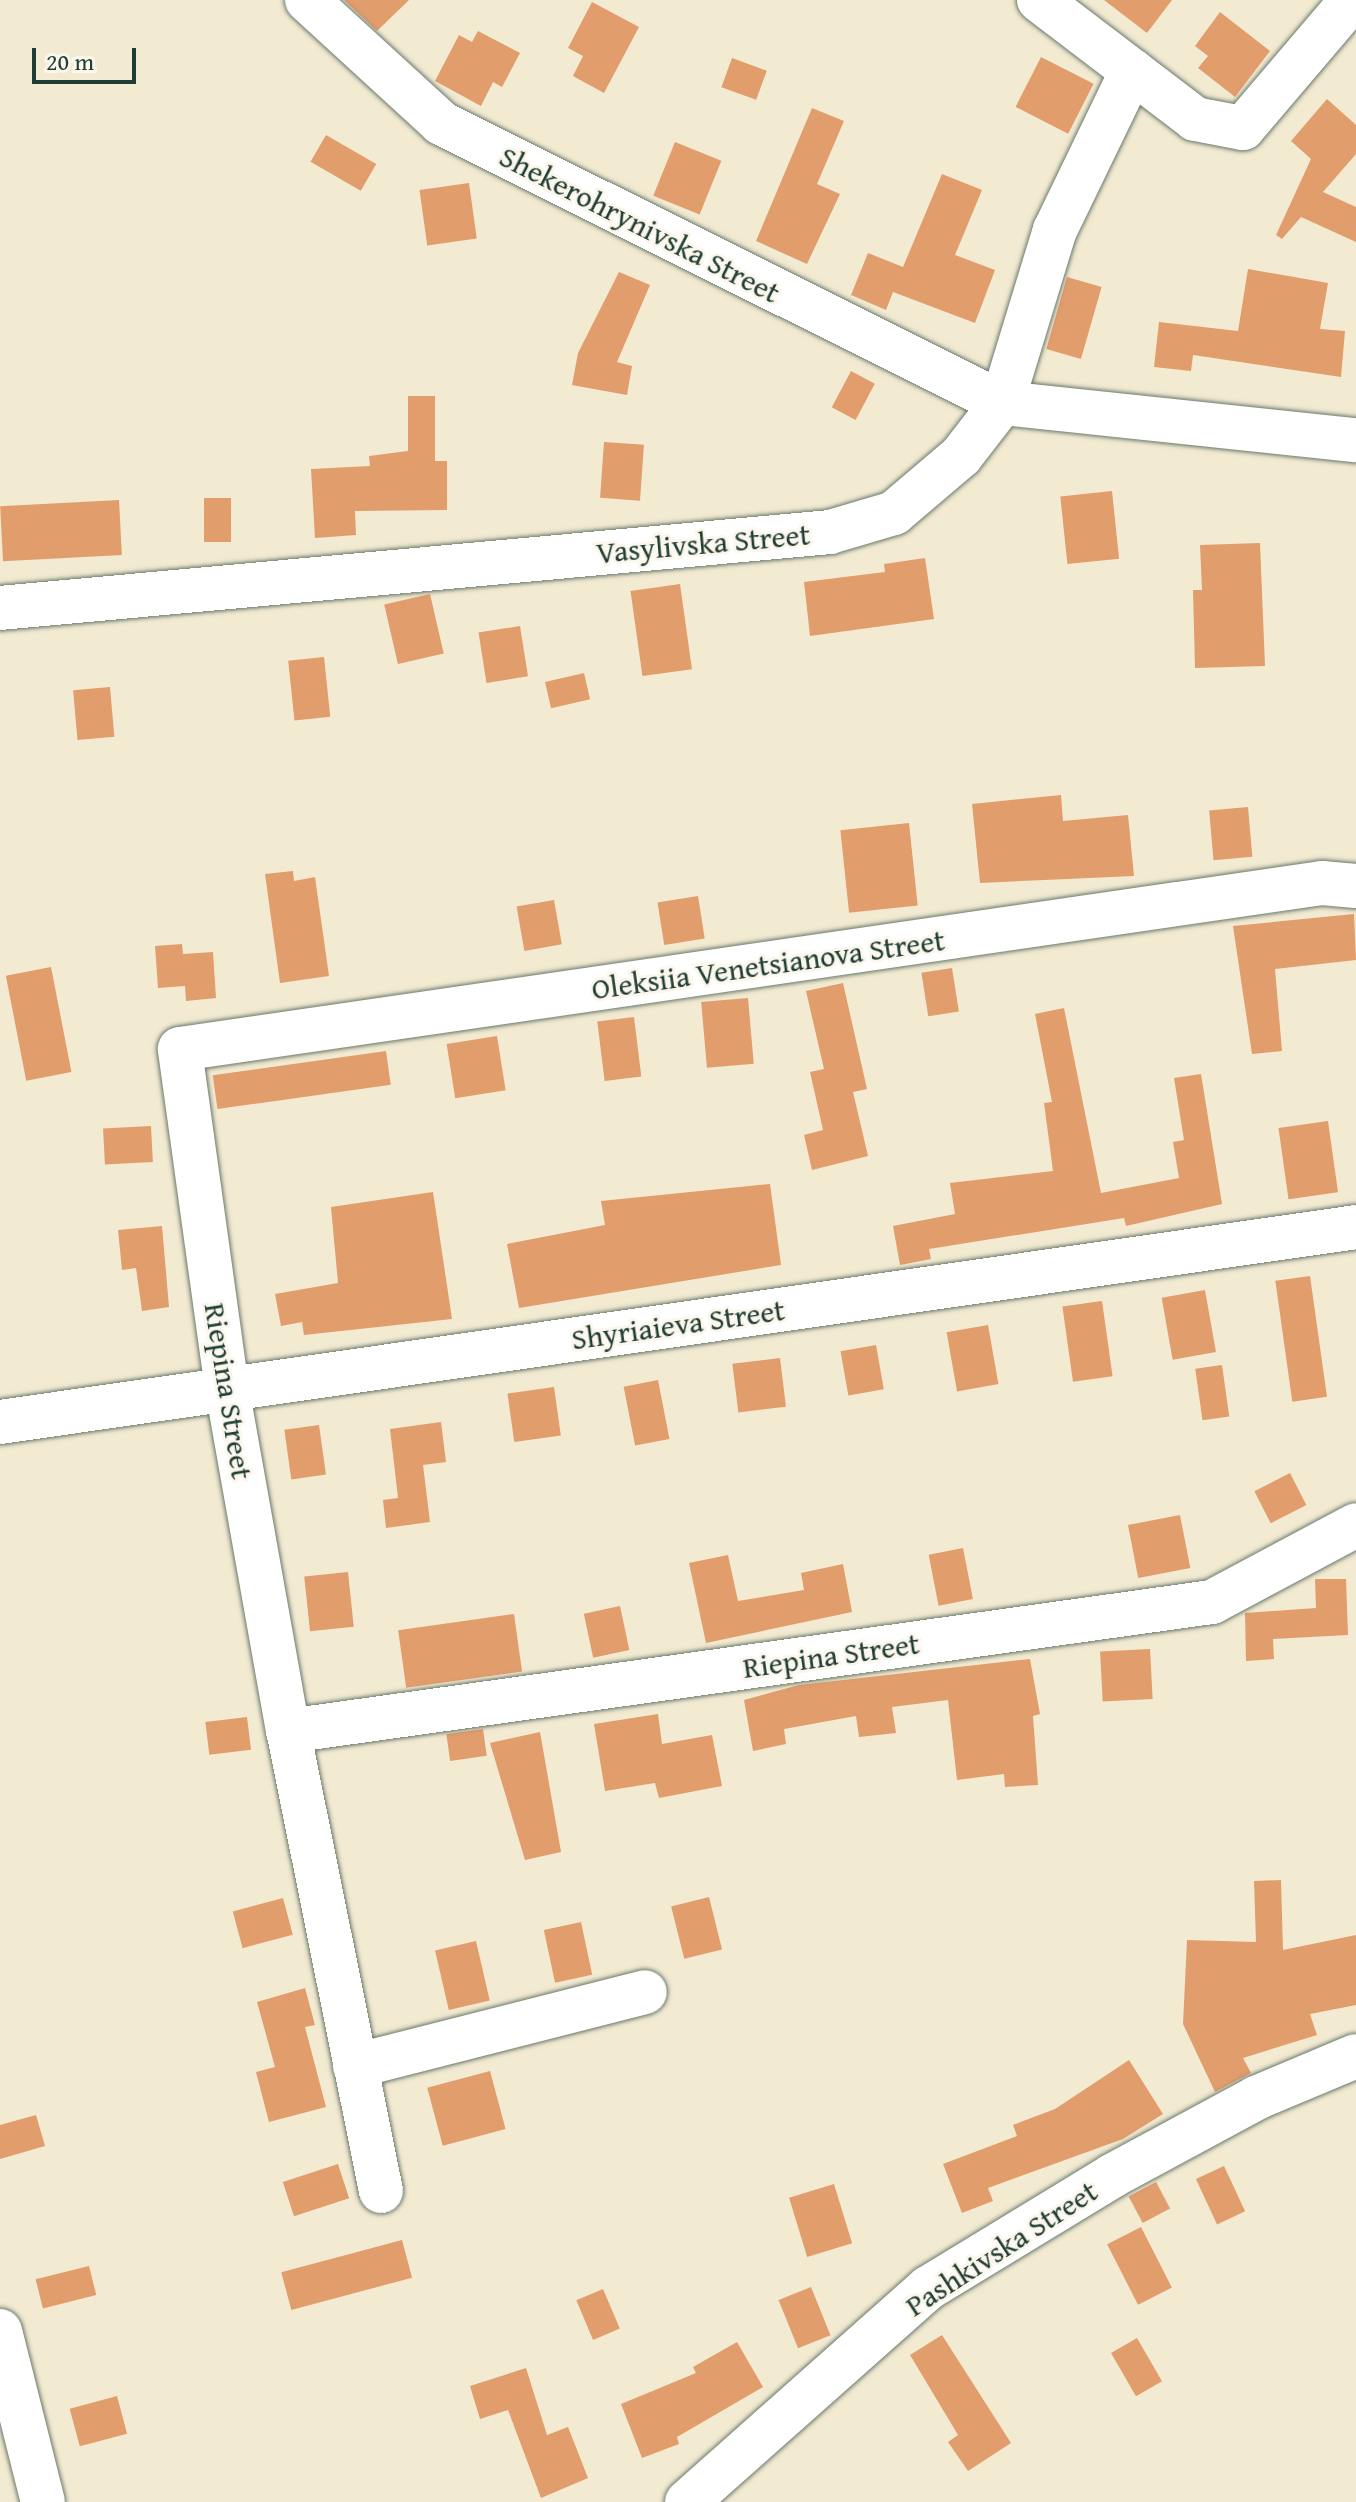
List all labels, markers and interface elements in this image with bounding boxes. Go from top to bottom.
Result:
scale bar [36,32,140,82]
text: 20 m [46,44,94,79]
street label: Shekerohrynivska Street [494,138,786,310]
street label: Vasylivska Street [595,516,811,570]
street label: Oleksiia Venetsianova Street [589,921,947,1007]
street label: Shyriaieva Street [569,1291,787,1357]
street label: Riepina Street [197,1300,261,1482]
street label: Riepina Street [740,1625,922,1685]
street label: Pashkivska Street [898,2173,1104,2323]

